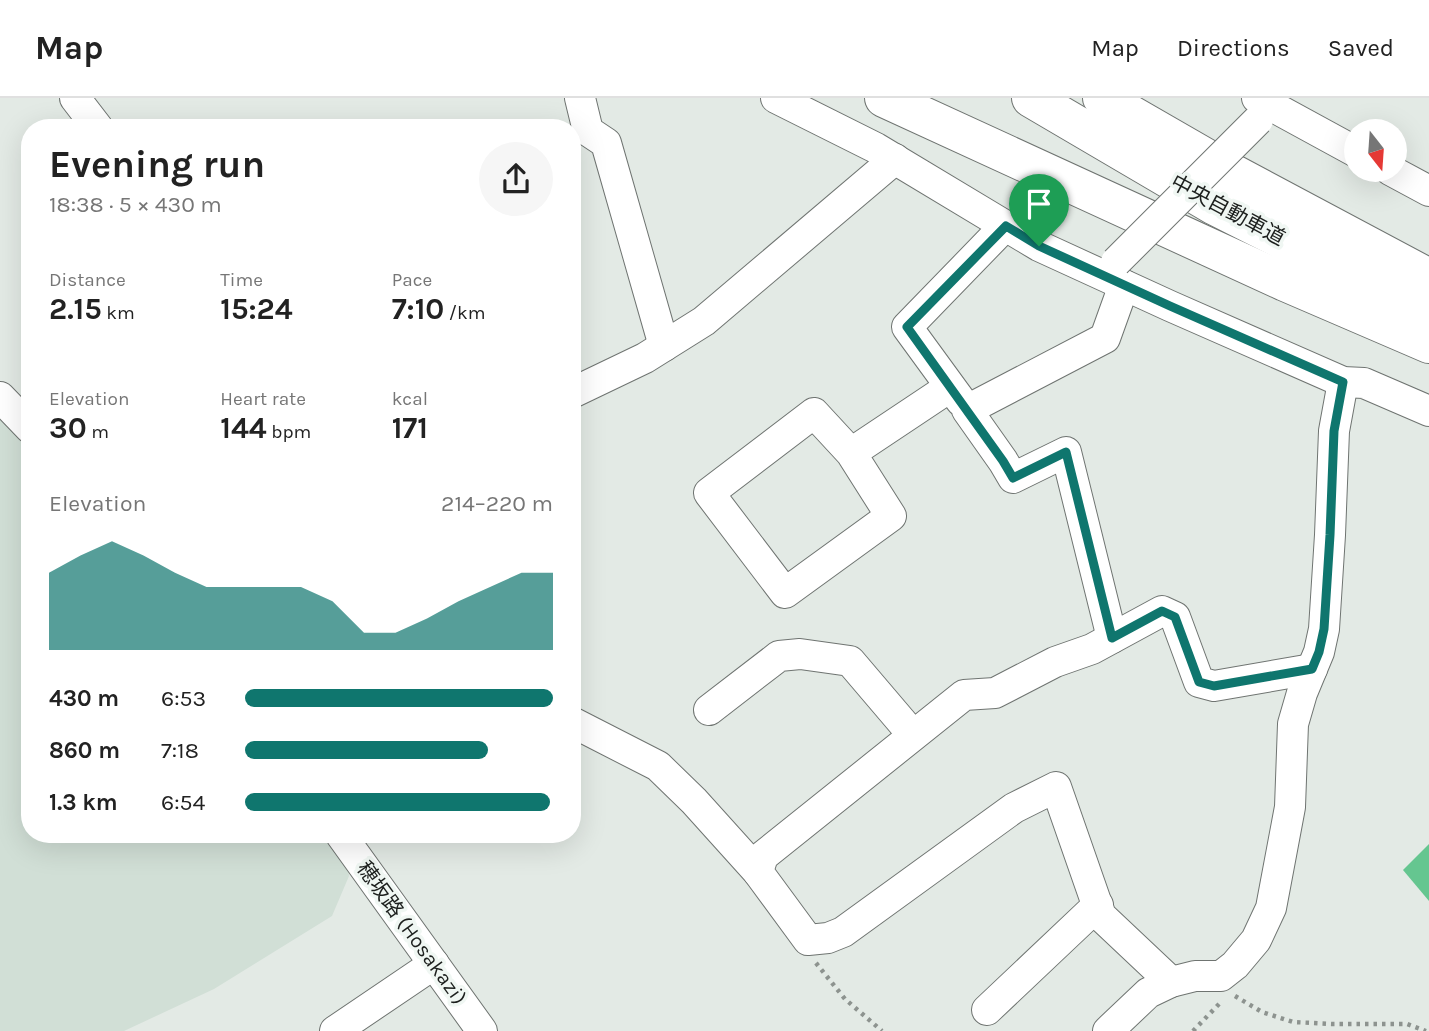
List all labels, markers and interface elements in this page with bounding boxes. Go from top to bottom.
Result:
text: Map [35,29,103,67]
text: Map [1091,34,1139,62]
text: Directions [1177,34,1290,62]
text: Saved [1328,34,1394,62]
north arrow [1344,119,1407,182]
map controls [1344,119,1407,182]
text: Evening run [49,142,265,187]
button: share [479,142,553,216]
street label: 中央自動車道 [1167,170,1289,250]
pin [1009,174,1069,246]
icon: arrive [1020,185,1058,223]
text: 18:38 · 5 × 430 m [49,191,222,218]
text: Distance [49,269,126,291]
text: Time [220,269,263,291]
text: Pace [392,269,432,291]
text: 2.15 [49,291,102,327]
text: 15:24 [220,291,293,327]
text: 7:10 [392,291,444,327]
text: km [102,302,135,324]
text: /km [444,302,486,324]
text: Elevation [49,388,129,410]
text: Heart rate [220,388,306,410]
text: kcal [392,388,428,410]
text: 30 [49,410,87,446]
text: 144 [220,410,267,446]
text: 171 [392,410,428,446]
text: m [87,421,109,443]
text: bpm [267,421,311,443]
text: Elevation [49,490,146,517]
text: 214–220 m [441,490,553,517]
text: 430 m [49,685,119,712]
text: 6:53 [161,685,206,712]
text: 860 m [49,737,120,764]
text: 7:18 [161,737,199,764]
text: 1.3 km [49,789,118,816]
text: 6:54 [161,789,205,816]
street label: 穂坂路 (Hosakazi) [352,857,472,1009]

